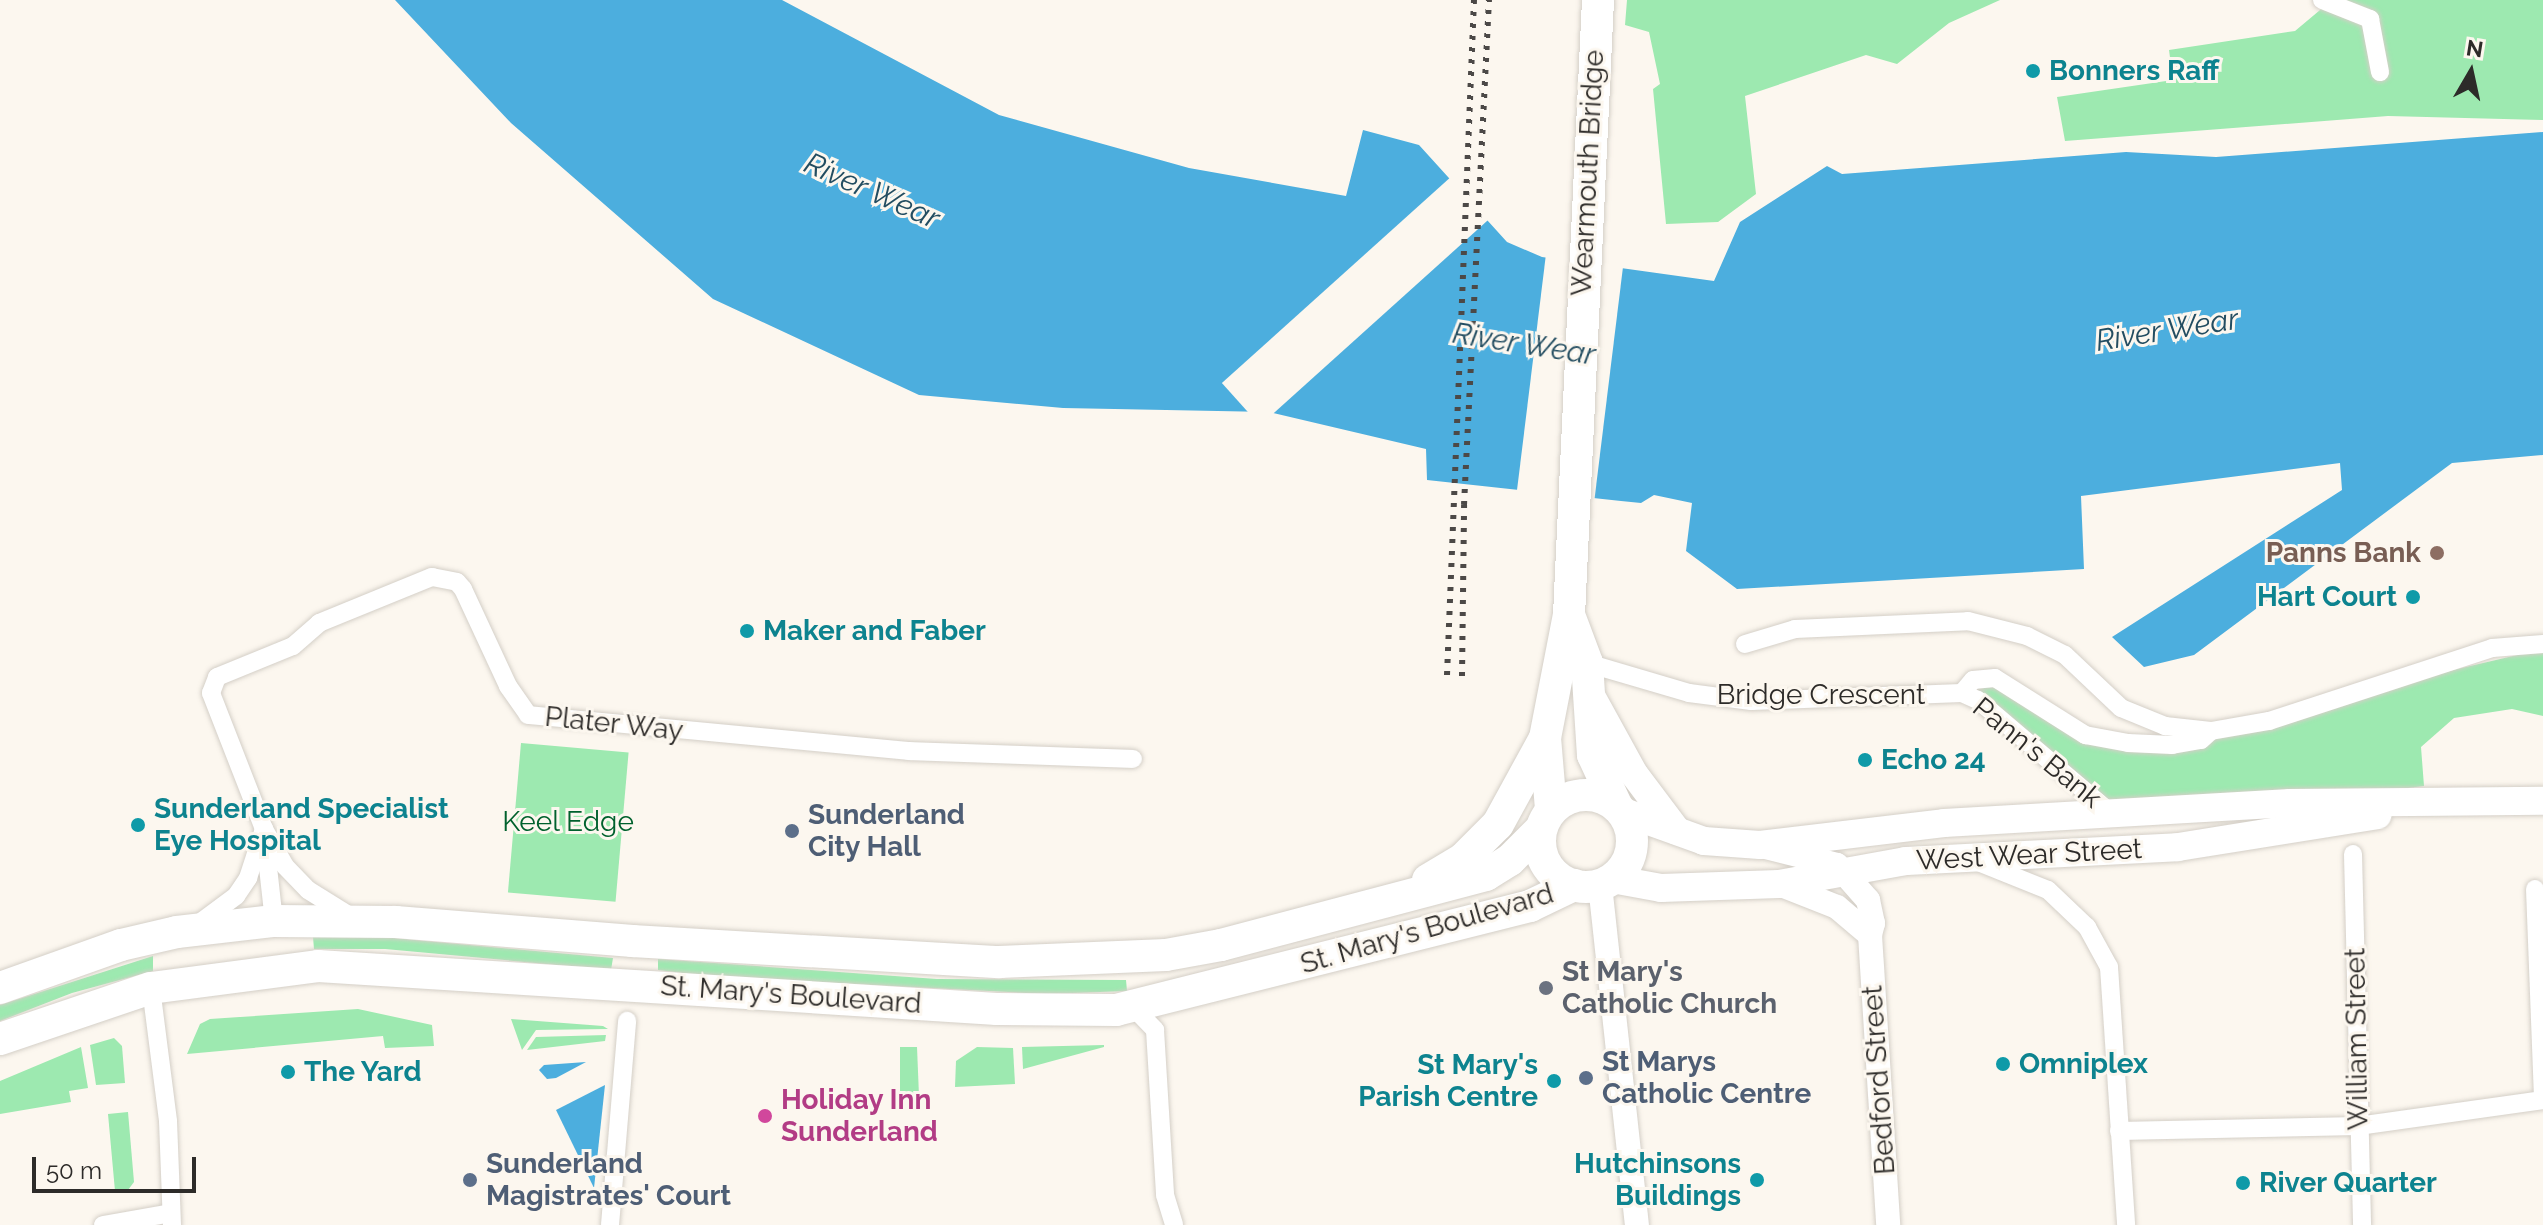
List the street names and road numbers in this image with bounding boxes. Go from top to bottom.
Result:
street label: Wearmouth Bridge [1565,49,1611,297]
street label: Bridge Crescent [1717,678,1925,712]
street label: Pann's Bank [1966,691,2108,815]
street label: Plater Way [542,700,686,748]
street label: West Wear Street [1914,832,2144,878]
street label: St. Mary's Boulevard [1297,877,1557,981]
street label: William Street [2339,947,2375,1131]
street label: St. Mary's Boulevard [659,969,923,1021]
street label: Bedford Street [1856,984,1902,1176]

